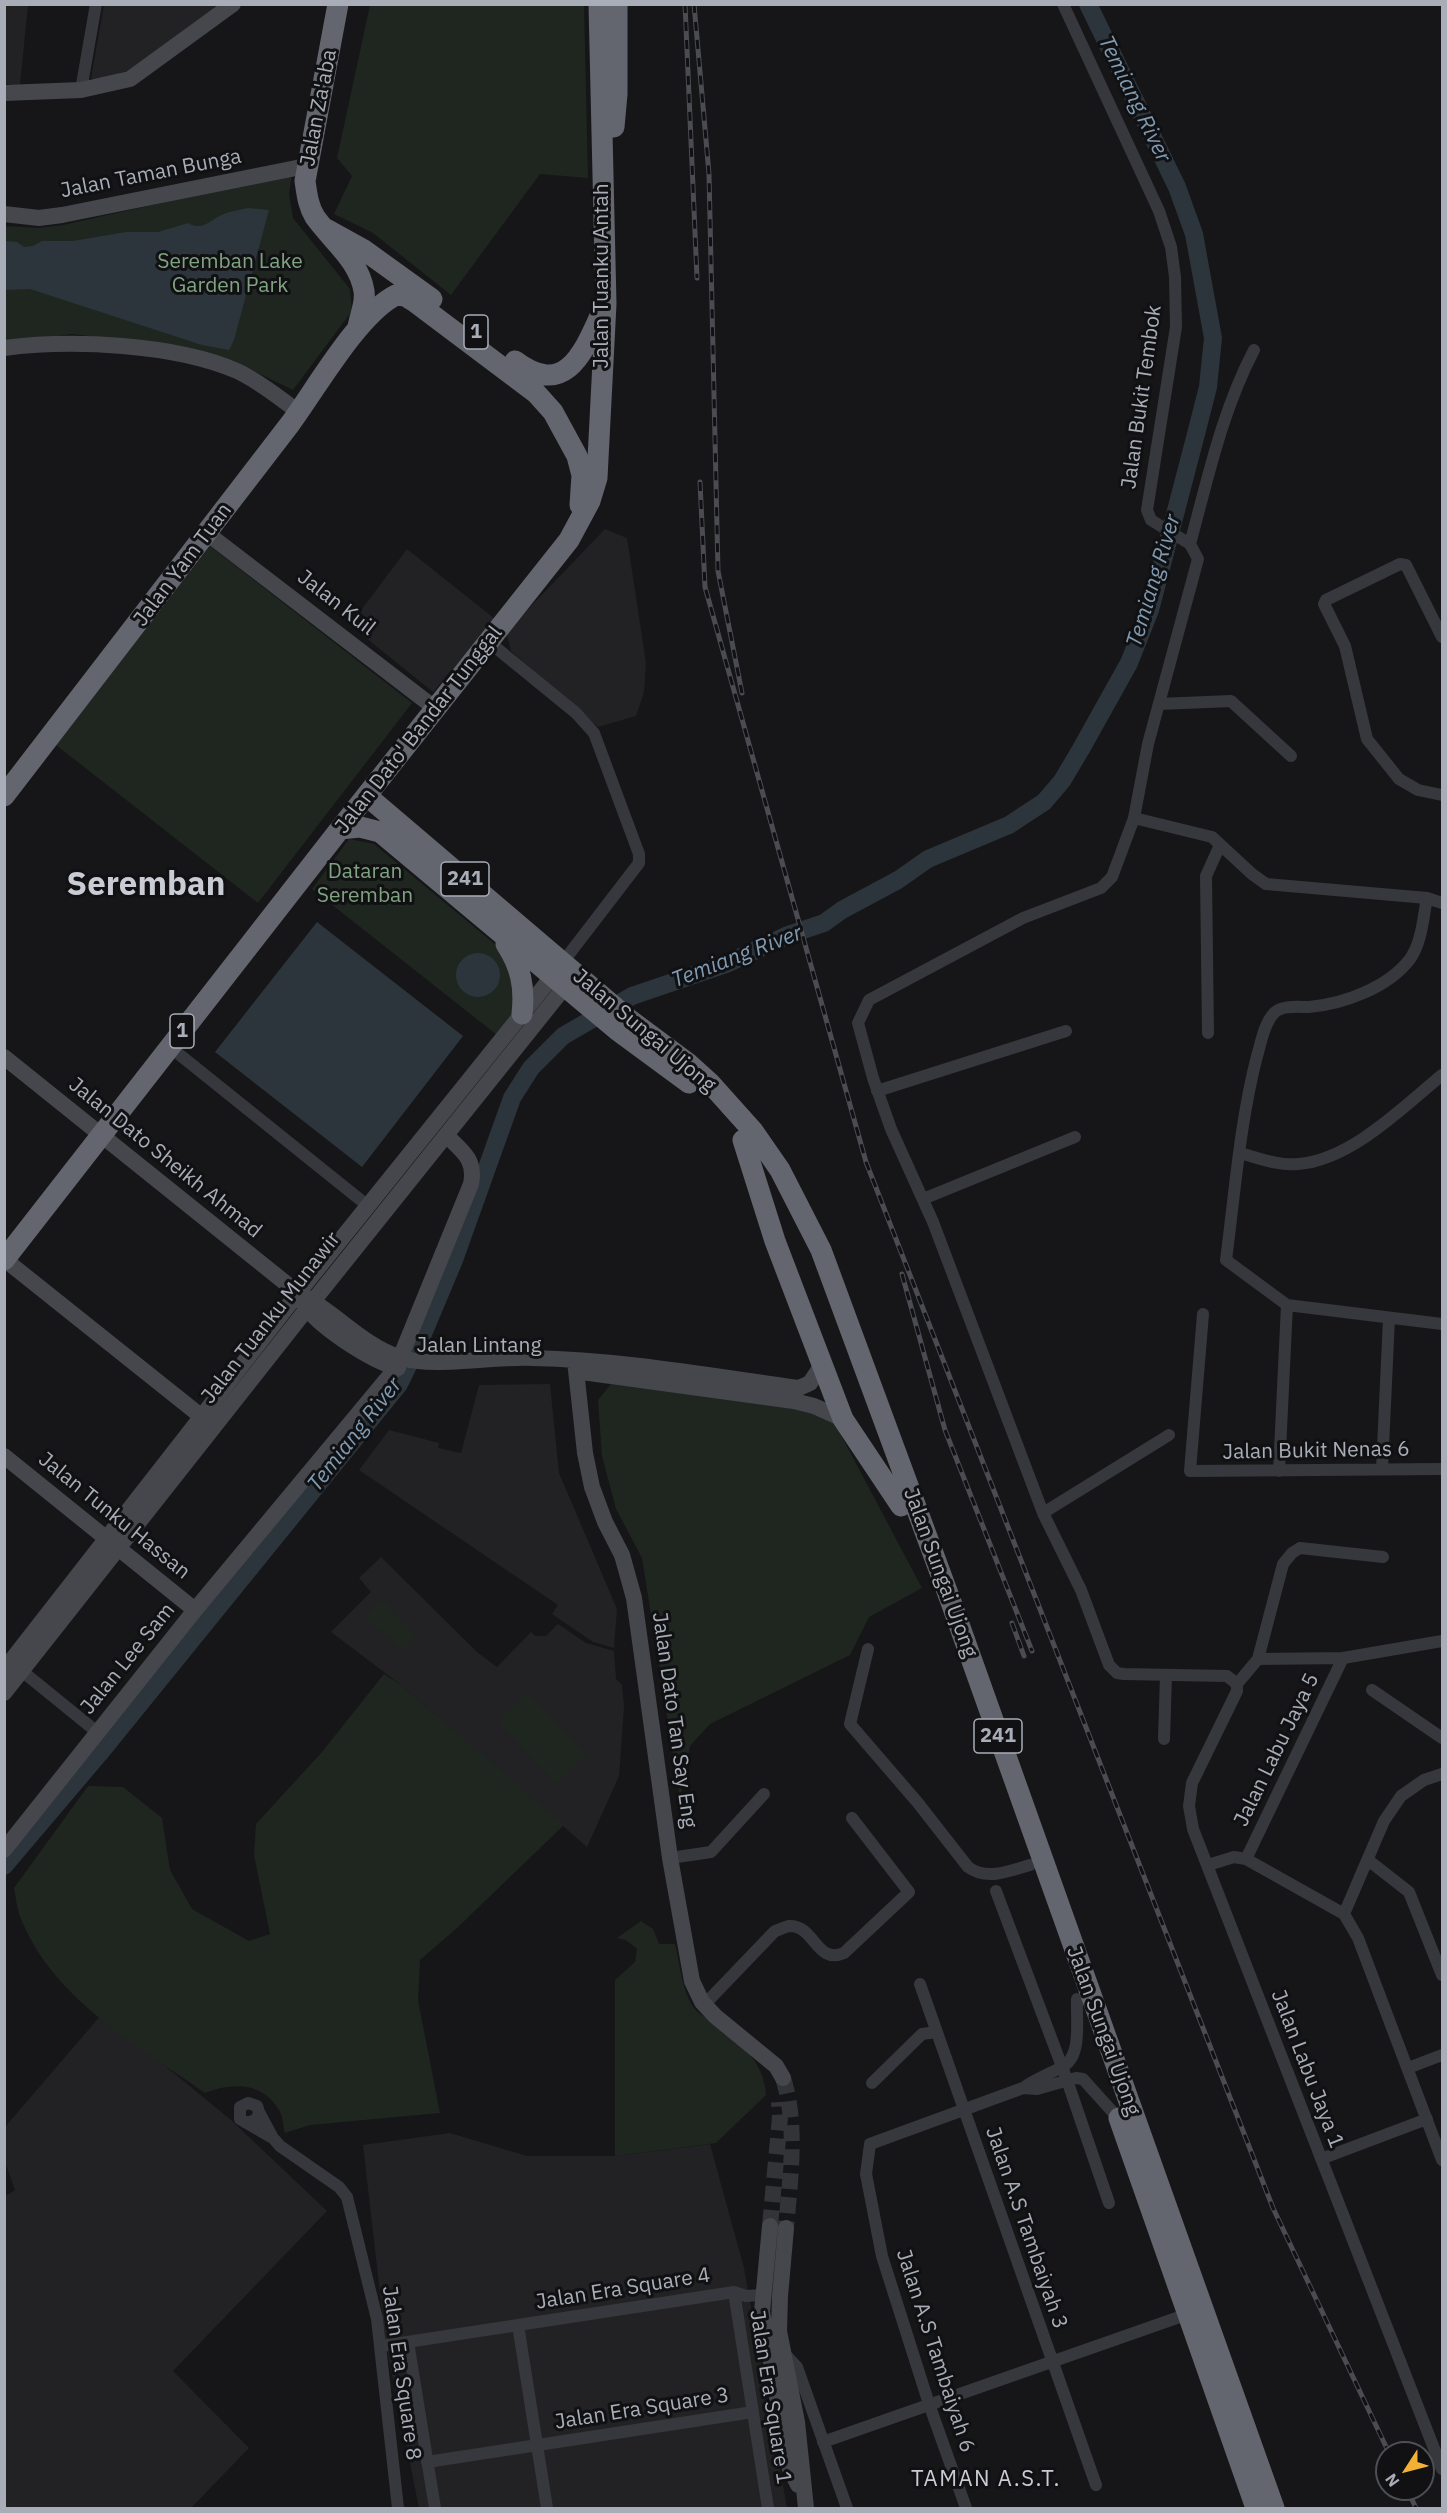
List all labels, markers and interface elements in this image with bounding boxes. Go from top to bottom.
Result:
water label: Temiang River [1092,31,1176,167]
street label: Jalan Za'aba [295,47,343,169]
street label: Jalan Taman Bunga [58,144,244,204]
street label: Jalan Tuanku Antah [589,183,615,369]
park label: Seremban Lake Garden Park [157,249,303,299]
street label: Jalan Bukit Tembok [1117,303,1167,491]
road number: 1 [464,315,488,349]
street label: Jalan Yam Tuan [129,498,237,632]
water label: Temiang River [1121,511,1187,651]
street label: Jalan Kuil [292,565,380,641]
street label: Jalan Dato' Bandar Tunggal [330,621,508,839]
park label: Dataran Seremban [317,859,413,909]
road number: 241 [441,862,489,896]
district label: Seremban [67,865,225,905]
water label: Temiang River [668,920,806,994]
street label: Jalan Sungai Ujong [568,964,720,1098]
road number: 1 [170,1014,194,1048]
street label: Jalan Dato Sheikh Ahmad [63,1072,267,1244]
street label: Jalan Tuanku Munawir [196,1227,346,1409]
street label: Jalan Lintang [416,1333,542,1359]
water label: Temiang River [302,1373,408,1497]
street label: Jalan Bukit Nenas 6 [1222,1437,1410,1465]
street label: Jalan Tunku Hassan [33,1447,195,1585]
street label: Jalan Sungai Ujong [898,1485,982,1661]
street label: Jalan Lee Sam [75,1598,181,1720]
street label: Jalan Dato Tan Say Eng [646,1610,702,1830]
street label: Jalan Labu Jaya 5 [1229,1669,1325,1831]
road number: 241 [974,1719,1022,1753]
street label: Jalan Sungai Ujong [1061,1943,1145,2119]
street label: Jalan Labu Jaya 1 [1265,1986,1349,2152]
street label: Jalan A.S Tambaiyah 3 [980,2124,1072,2332]
street label: Jalan A.S Tambaiyah 6 [890,2246,980,2456]
street label: Jalan Era Square 4 [534,2263,712,2315]
street label: Jalan Era Square 8 [376,2284,426,2462]
street label: Jalan Era Square 1 [744,2308,796,2486]
street label: Jalan Era Square 3 [553,2383,731,2435]
north arrow [1375,2441,1435,2501]
district label: TAMAN A.S.T. [911,2467,1061,2493]
text: N [1381,2470,1404,2491]

